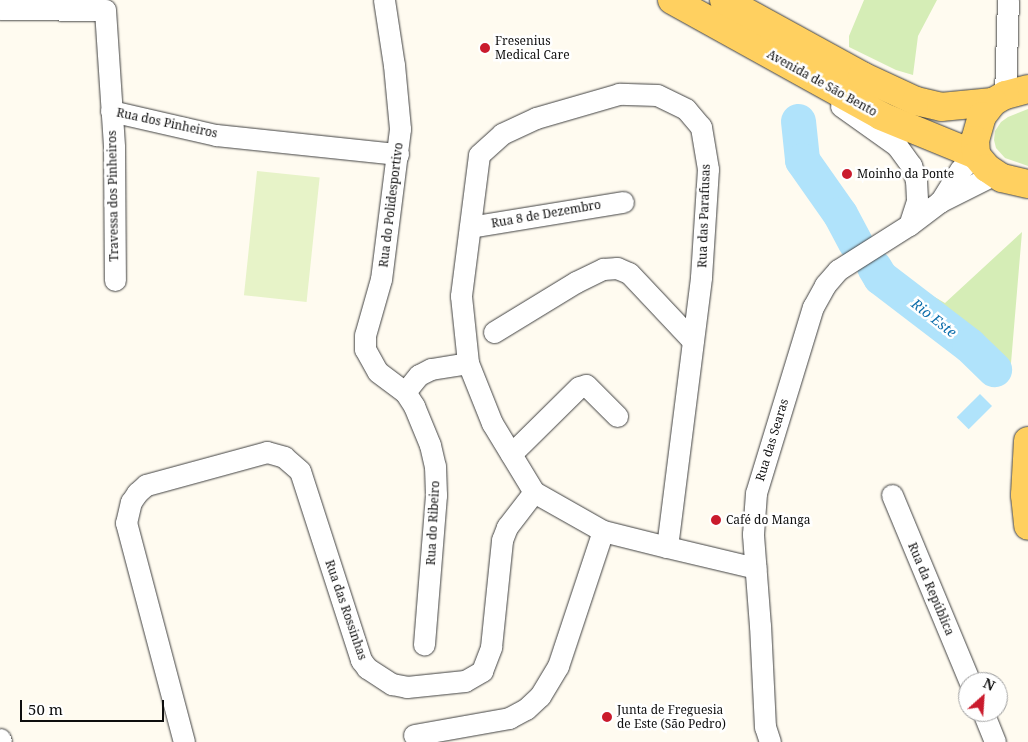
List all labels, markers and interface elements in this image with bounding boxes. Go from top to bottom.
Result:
place label: Fresenius Medical Care [495,34,570,62]
marker: Fresenius Medical Care [479,42,491,54]
street label: Avenida de São Bento [765,47,879,119]
street label: Rua dos Pinheiros [115,105,219,141]
street label: Travessa dos Pinheiros [105,130,121,262]
street label: Rua do Polidesportivo [376,142,406,268]
street label: Rua das Parafusas [695,164,713,268]
place label: Moinho da Ponte [857,167,954,181]
marker: Moinho da Ponte [841,168,853,180]
street label: Rua 8 de Dezembro [490,197,602,231]
water label: Rio Este [908,295,960,341]
street label: Rua das Searas [753,397,791,483]
street label: Rua do Ribeiro [424,480,442,566]
place label: Café do Manga [726,513,810,527]
marker: Café do Manga [710,514,722,526]
street label: Rua da República [905,540,957,638]
street label: Rua das Rossinhas [322,558,370,662]
north arrow [958,672,1008,722]
text: N [980,673,998,695]
scale bar [22,690,166,722]
text: 50 m [28,699,63,719]
place label: Junta de Freguesia de Este (São Pedro) [617,703,726,731]
marker: Junta de Freguesia de Este (São Pedro) [601,711,613,723]

